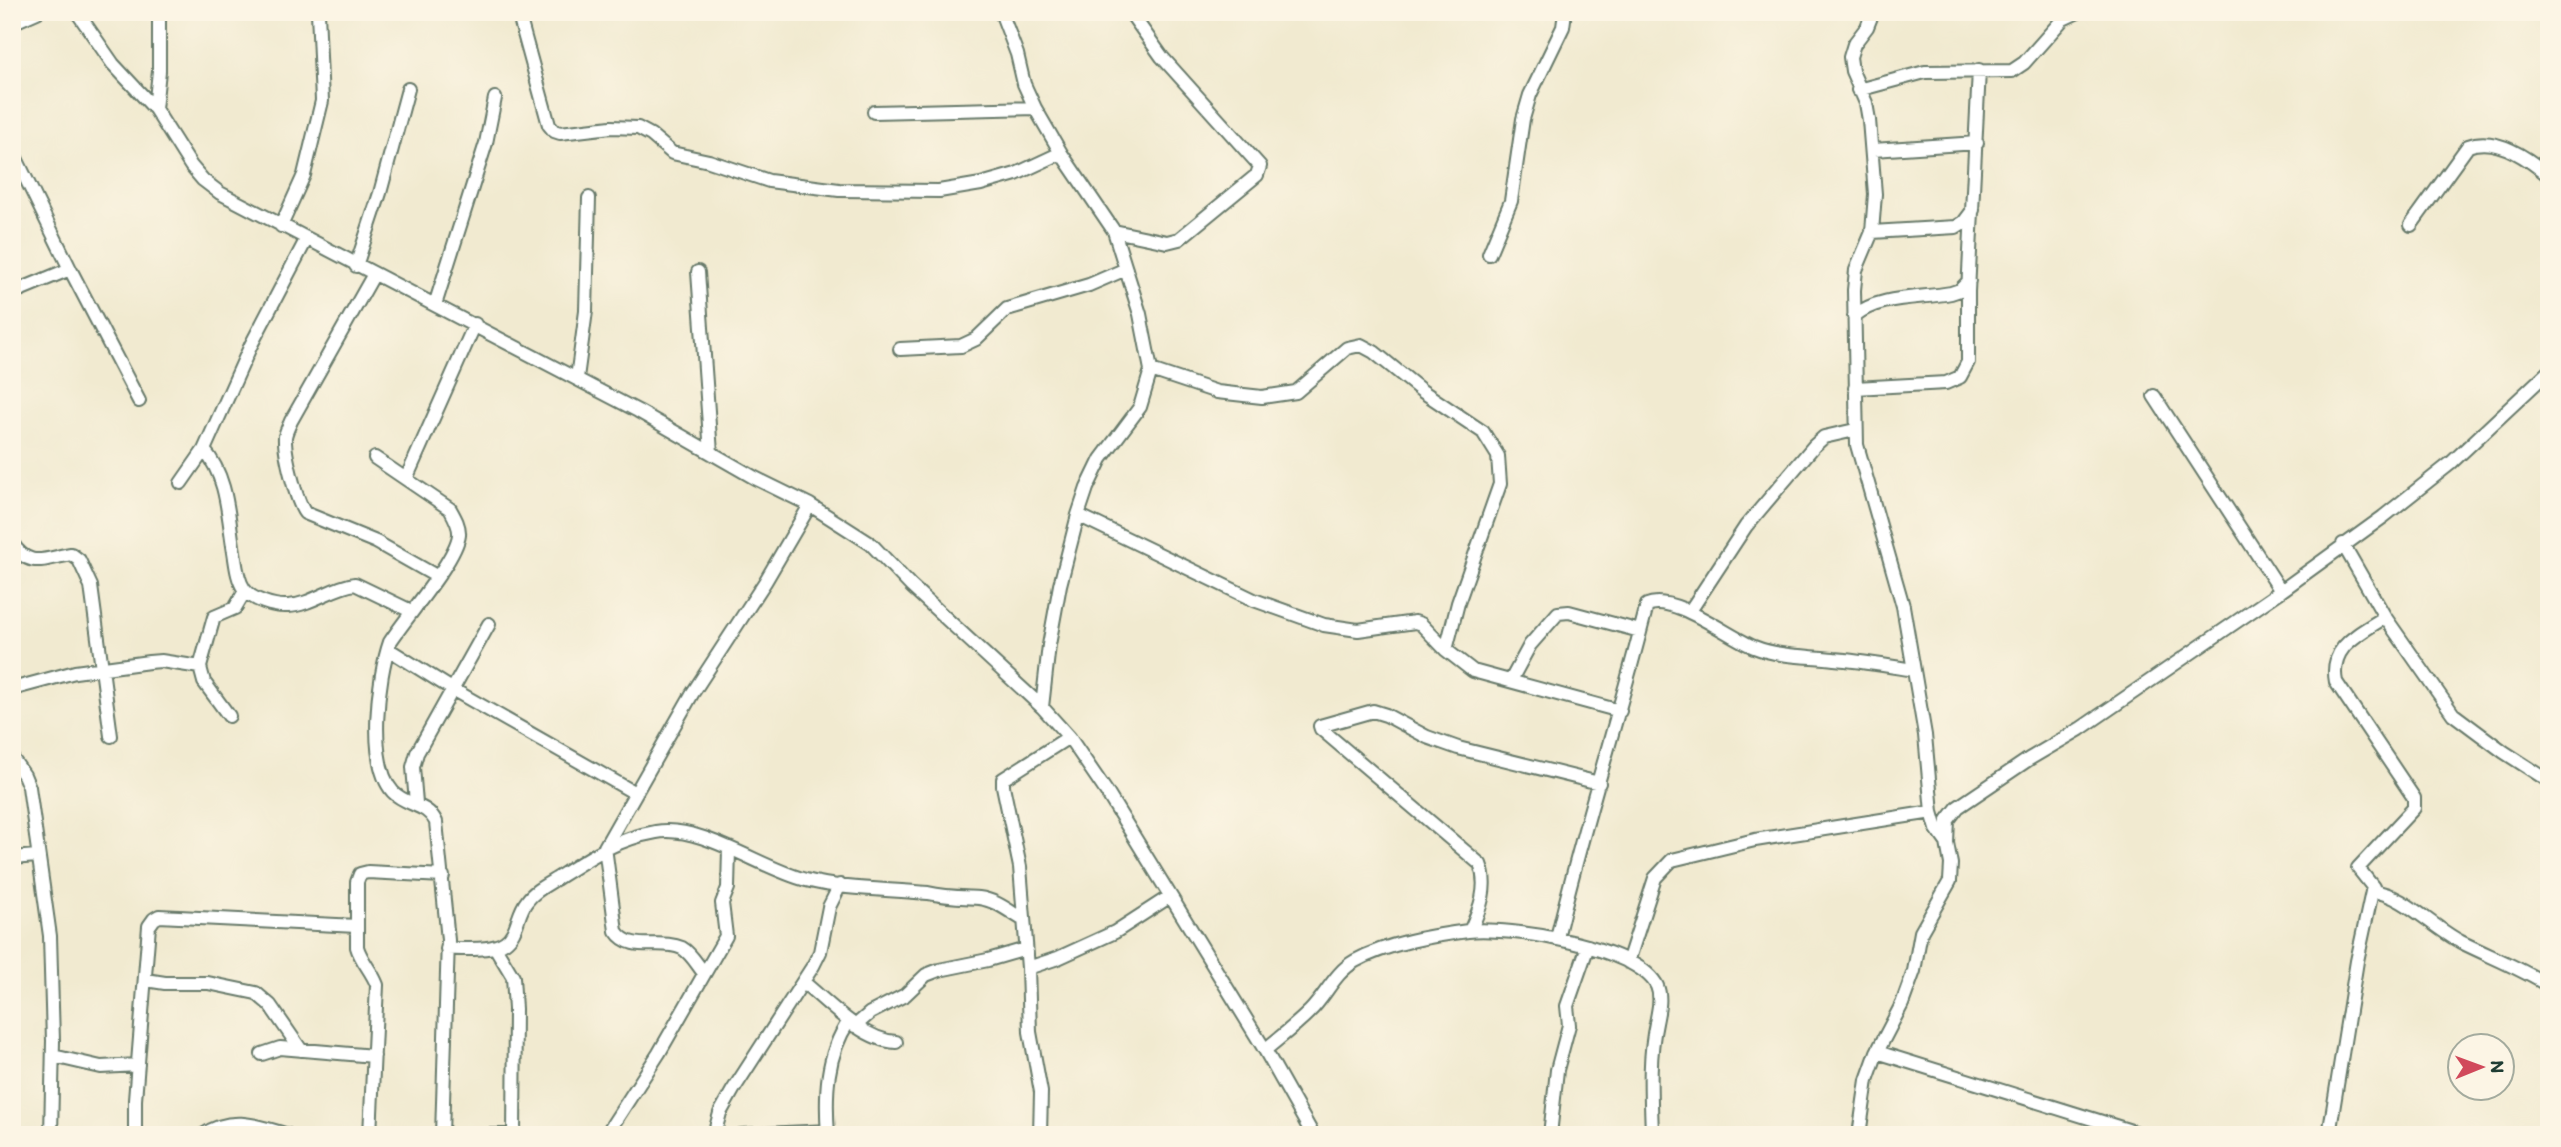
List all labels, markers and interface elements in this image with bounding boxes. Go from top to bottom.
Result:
north arrow [2446,1032,2516,1102]
text: N [2486,1060,2509,1073]

